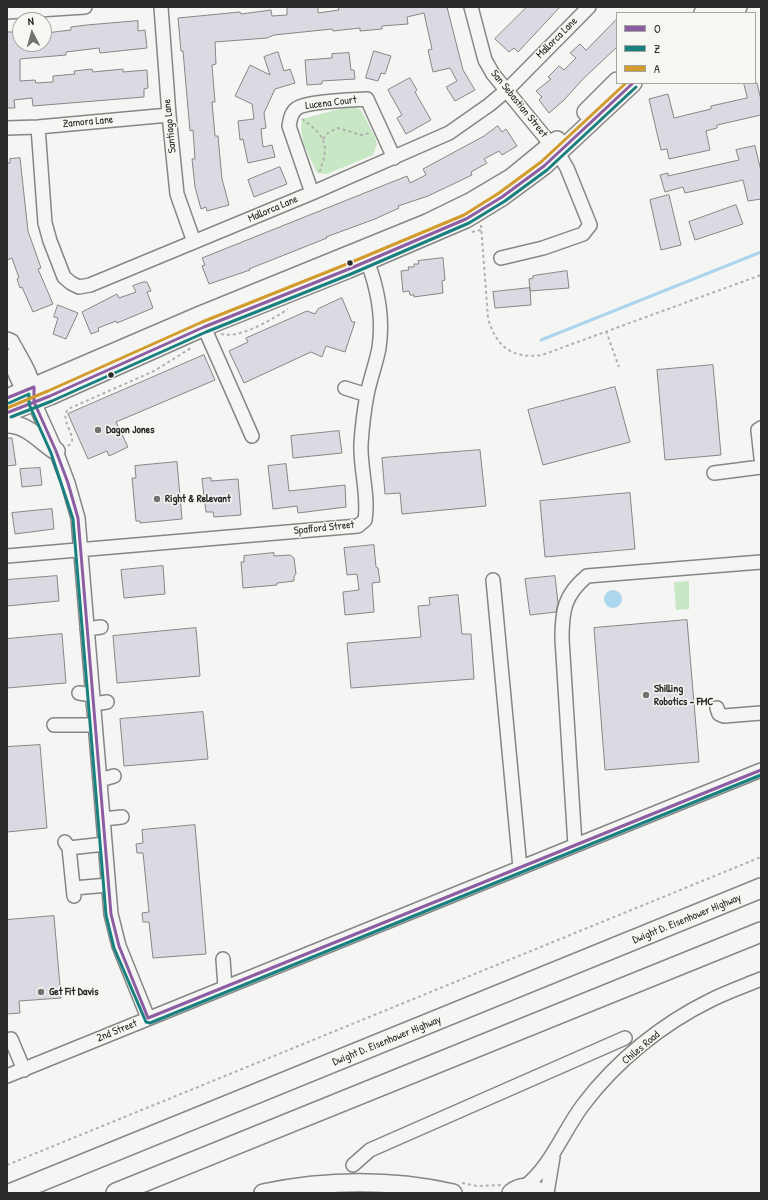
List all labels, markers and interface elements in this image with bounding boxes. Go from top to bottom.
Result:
north arrow [12,12,52,52]
legend [616,12,756,84]
text: N [27,14,34,28]
street label: Mallorca Lane [534,15,580,61]
text: O [654,20,661,37]
text: Z [654,40,660,57]
text: A [654,60,660,77]
street label: San Sebastian Street [488,68,550,140]
street label: Lucena Court [304,93,358,113]
street label: Santiago Lane [161,98,179,154]
street label: Zamora Lane [62,113,114,131]
street label: Mallorca Lane [246,193,300,225]
unlabelled marker [345,258,355,268]
unlabelled marker [106,370,116,380]
place label: Dagon Jones [106,423,154,437]
marker: Dagon Jones [93,425,103,435]
place label: Right & Relevant [165,492,231,506]
marker: Right & Relevant [152,494,162,504]
street label: Spafford Street [293,518,355,538]
place label: Shilling Robotics - FMC [654,682,713,708]
marker: Shilling Robotics - FMC [641,690,651,700]
street label: Dwight D. Eisenhower Highway [631,891,743,947]
place label: Get Fit Davis [49,985,99,999]
marker: Get Fit Davis [36,987,46,997]
street label: Dwight D. Eisenhower Highway [331,1013,443,1069]
street label: 2nd Street [95,1017,139,1045]
street label: Chiles Road [619,1028,663,1068]

